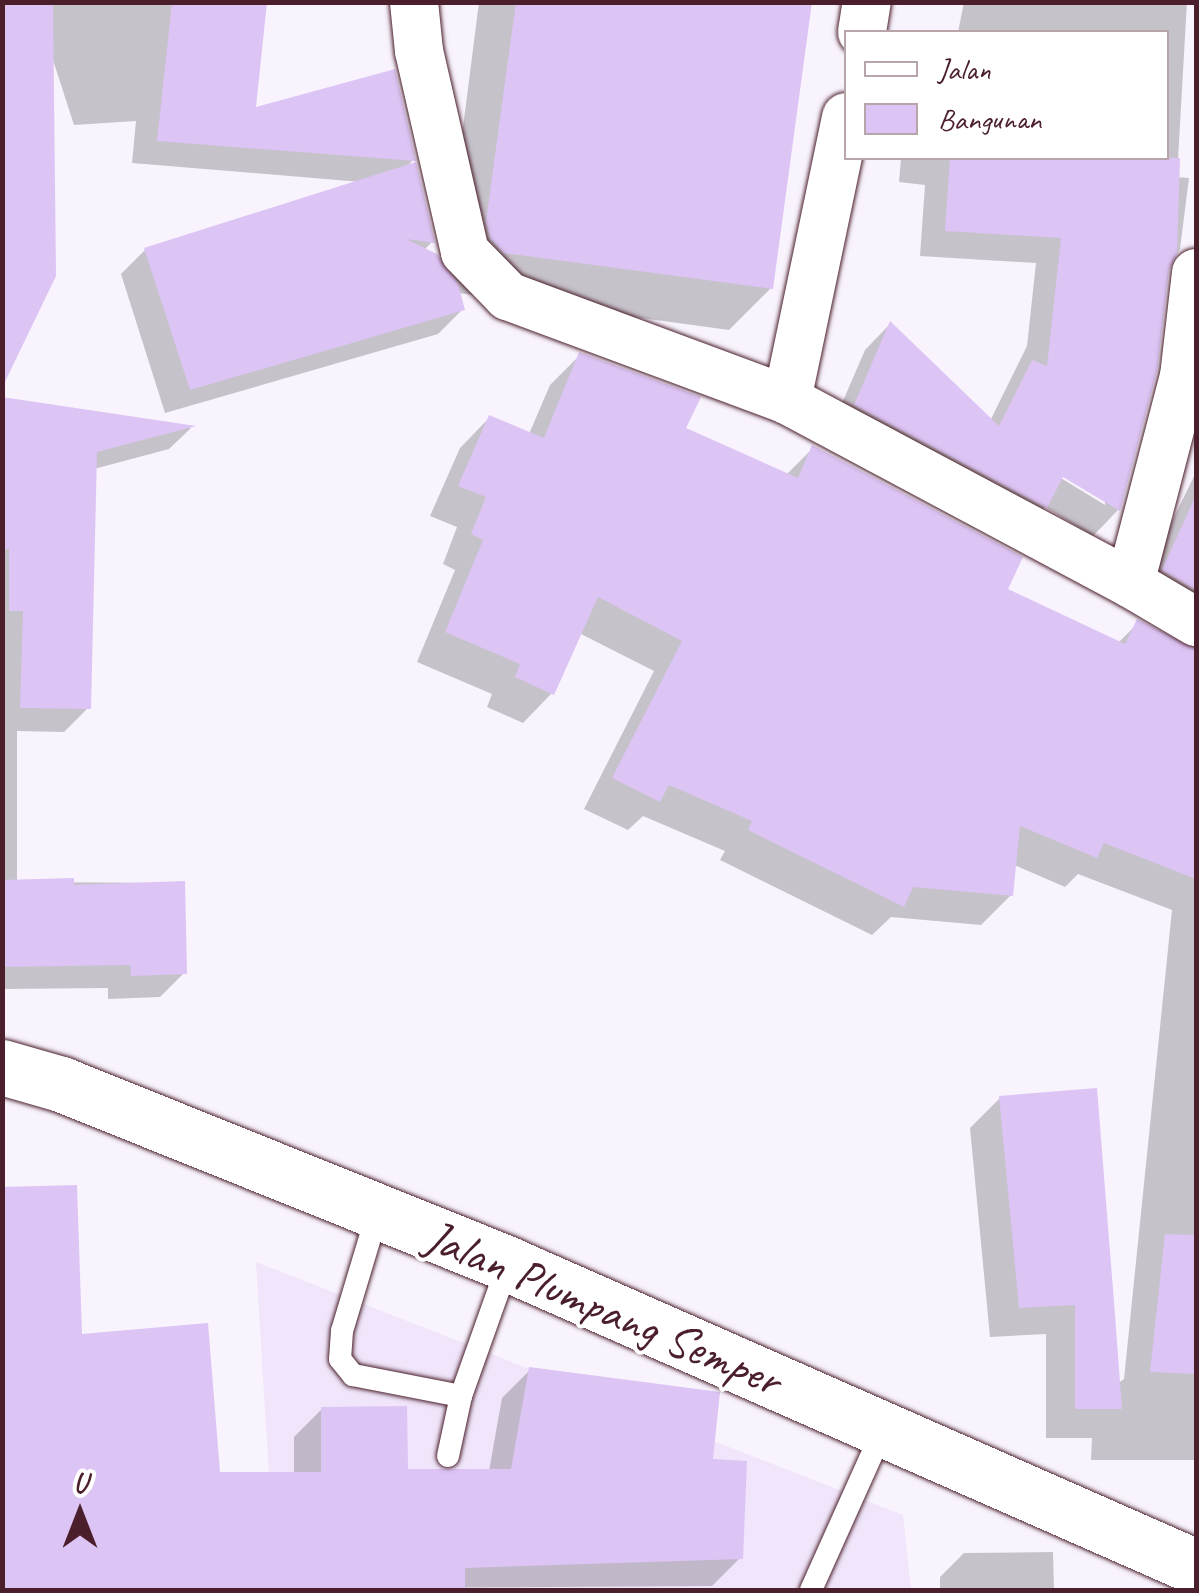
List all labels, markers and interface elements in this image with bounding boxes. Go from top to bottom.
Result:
legend [844,30,1169,160]
text: Jalan [938,50,991,88]
text: Bangunan [938,100,1041,138]
street label: Jalan Plumpang Semper [418,1208,788,1408]
north arrow [30,1463,130,1563]
text: U [73,1465,87,1500]

